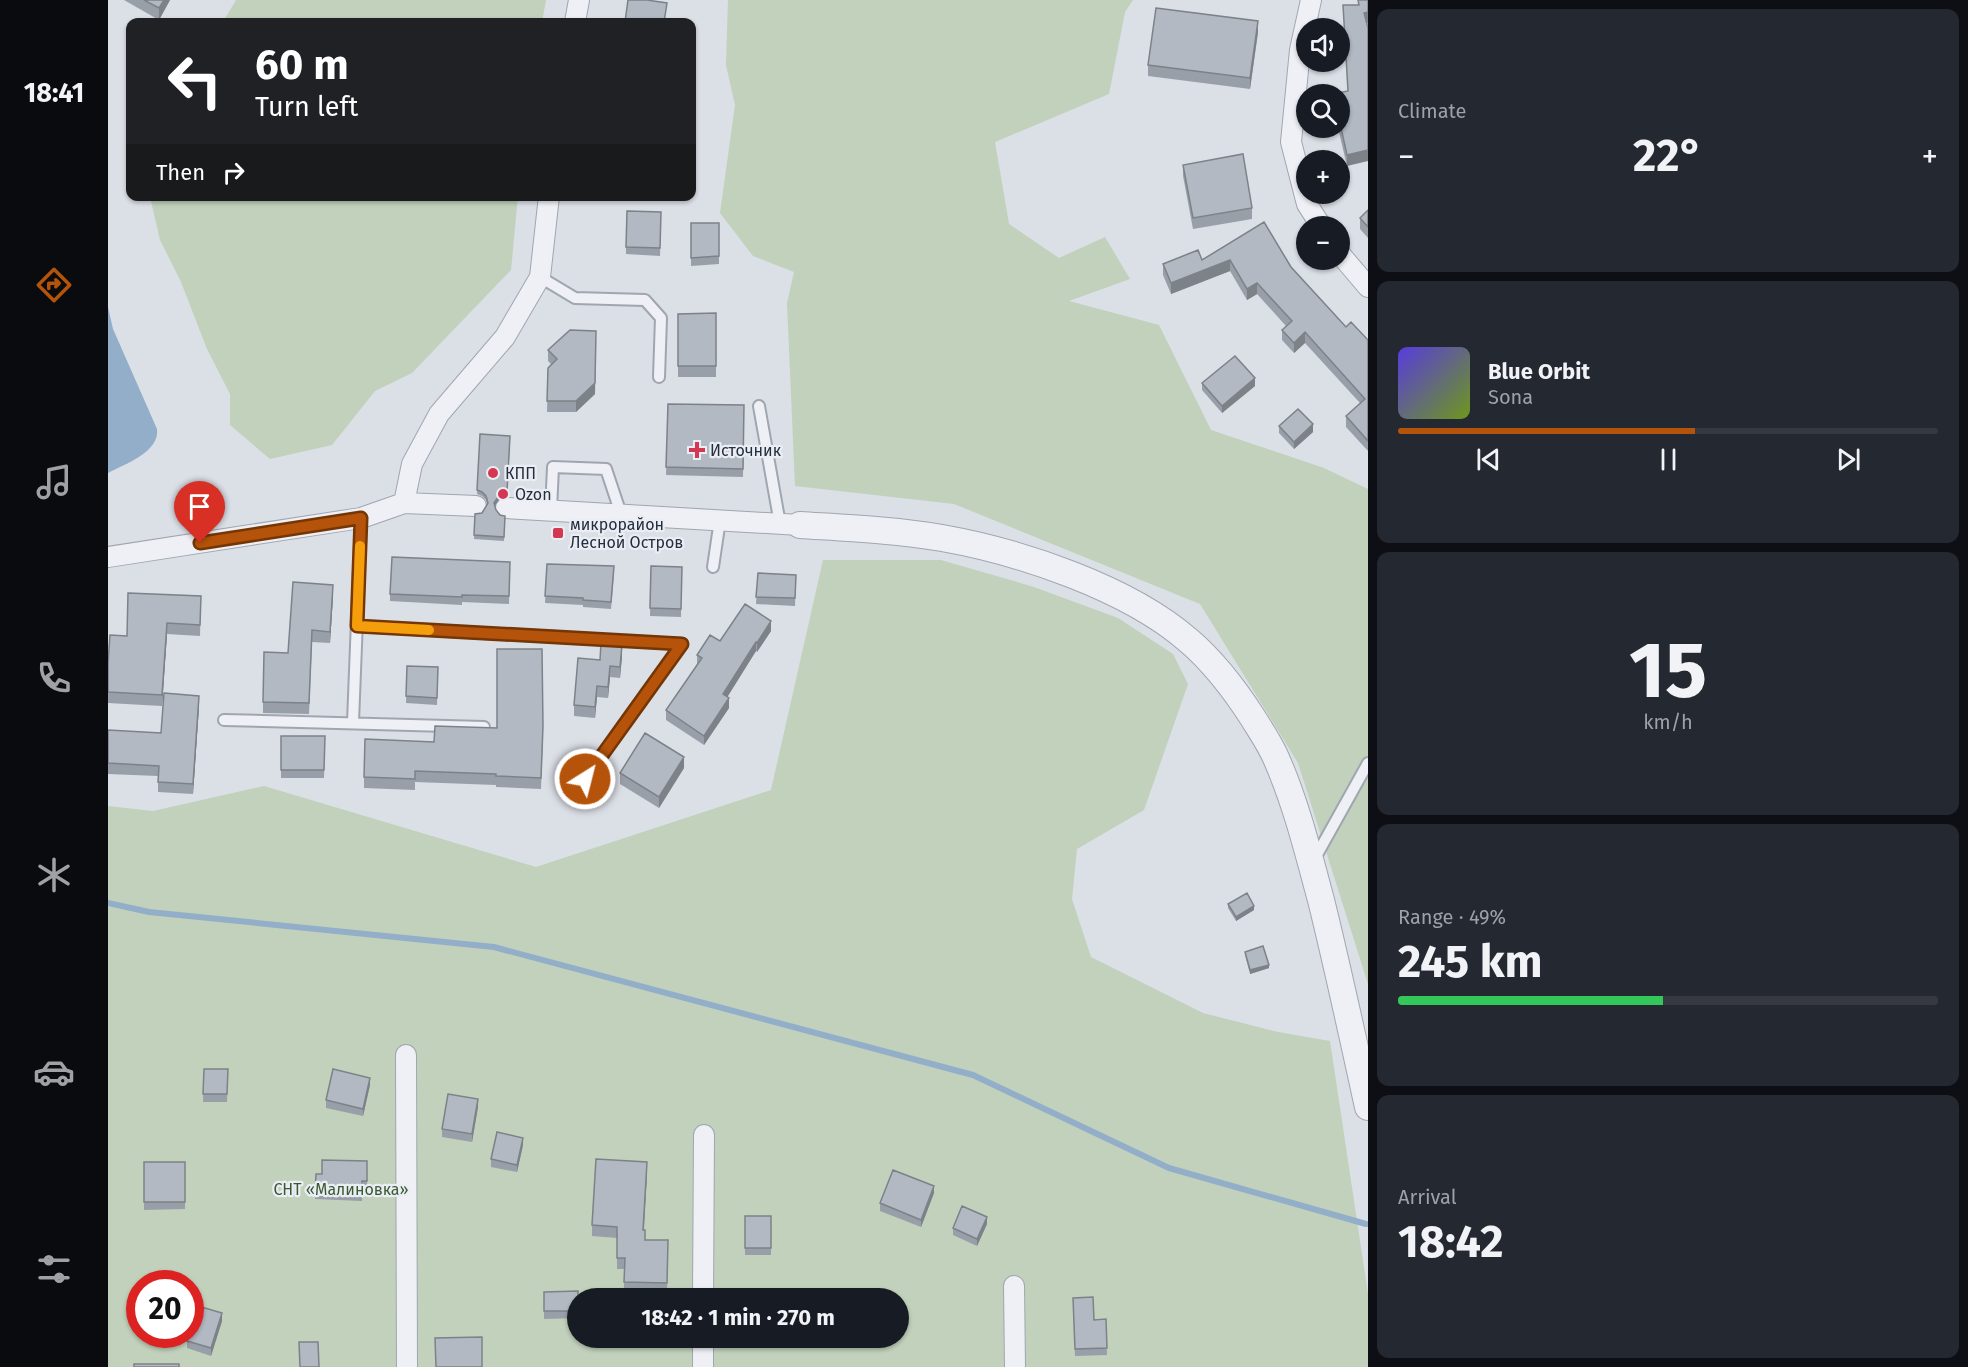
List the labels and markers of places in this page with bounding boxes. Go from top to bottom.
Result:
marker: Источник [688,441,706,459]
place label: Источник [710,441,782,460]
place label: КПП [505,464,536,483]
marker: КПП [486,466,500,480]
pin [174,481,225,543]
place label: Ozon [515,485,552,504]
marker: Ozon [496,487,510,501]
place label: микрорайон Лесной Остров [570,515,683,552]
marker: микрорайон Лесной Остров [551,526,565,540]

